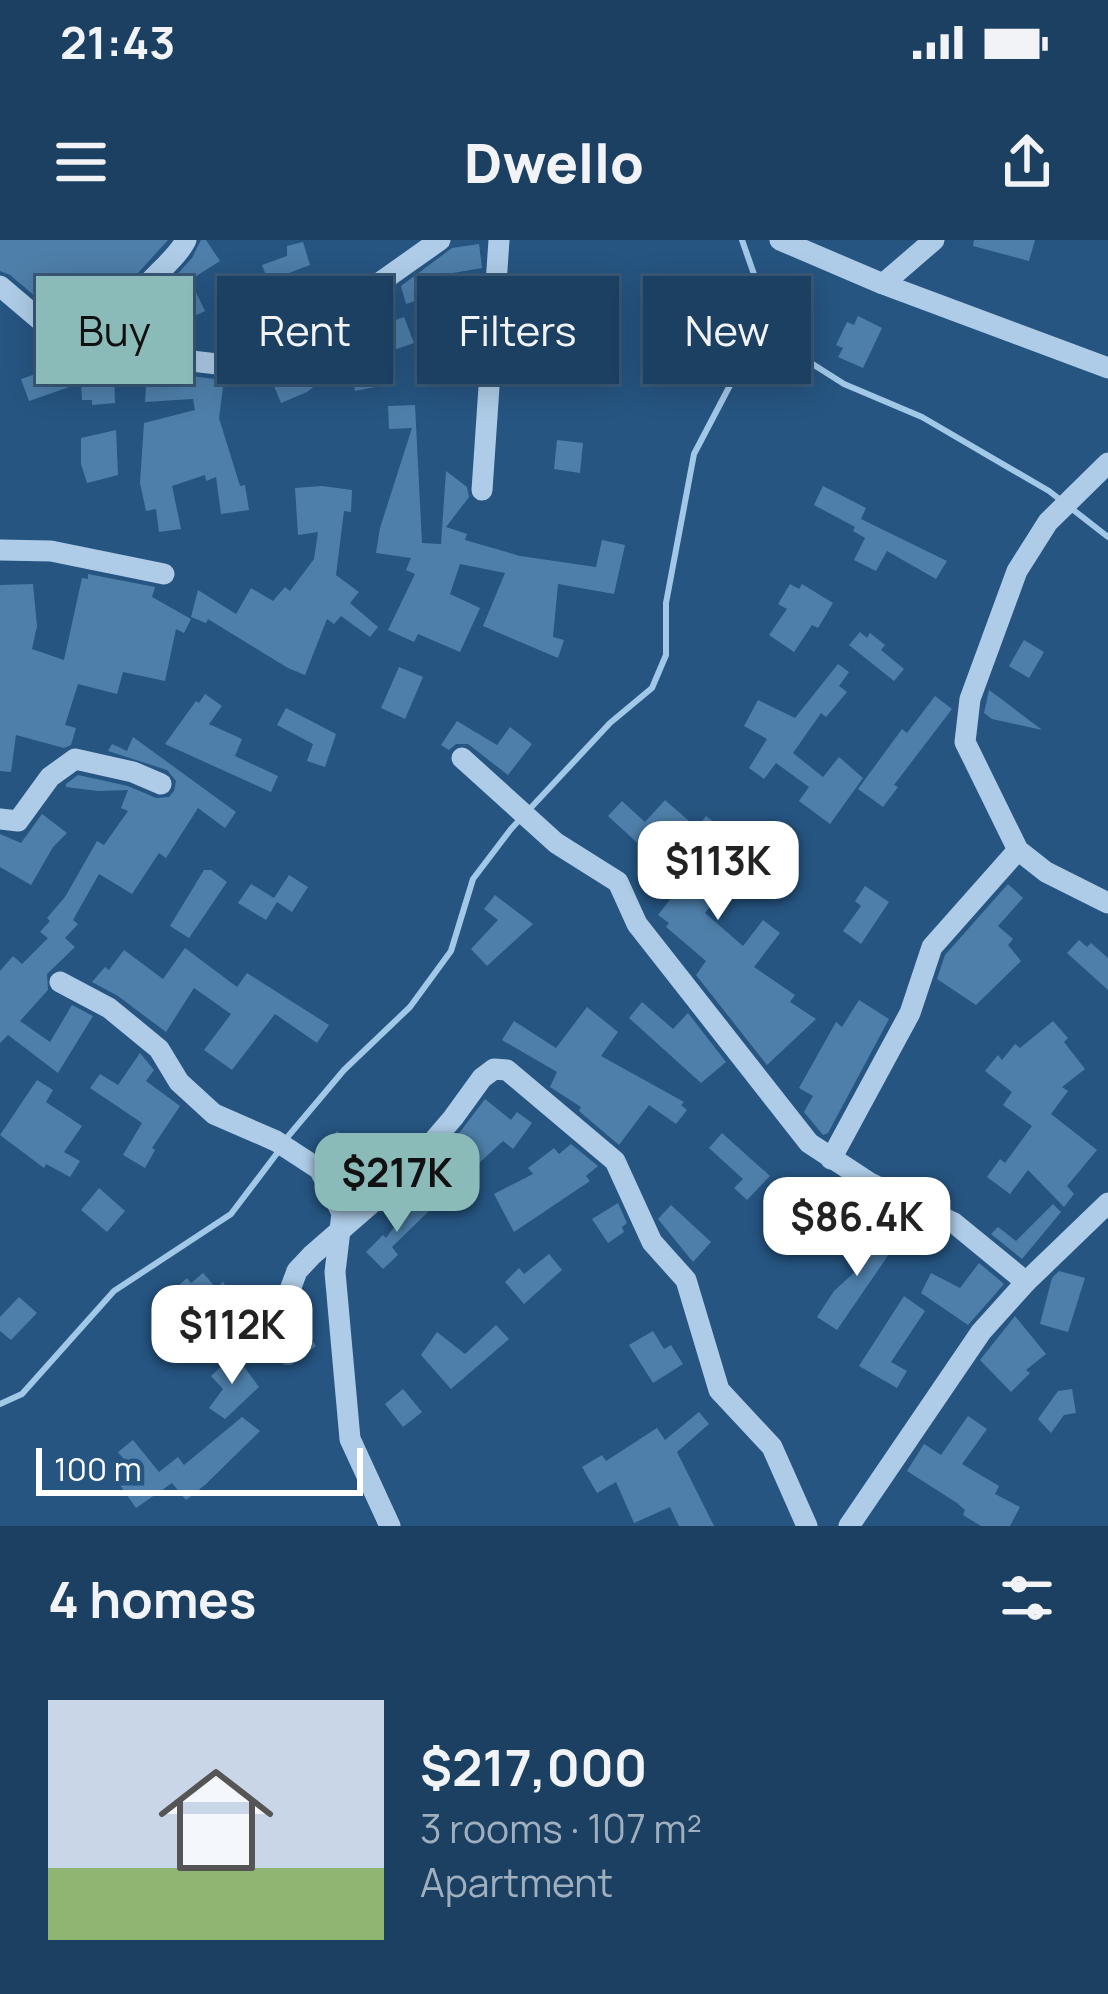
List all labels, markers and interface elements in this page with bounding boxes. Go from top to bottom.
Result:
text: 21:43 [60,11,175,73]
text: Dwello [464,125,644,199]
icon: menu [48,129,114,195]
icon: share [994,129,1060,195]
chip: Buy [36,276,193,384]
chip: Rent [217,276,393,384]
chip: Filters [417,276,619,384]
chip: New [643,276,811,384]
pin: $113K [634,821,802,923]
text: $113K [665,833,771,887]
pin: $217K [313,1133,481,1235]
text: $217K [342,1145,452,1199]
pin: $86.4K [759,1177,955,1279]
text: $86.4K [790,1189,924,1243]
pin: $112K [148,1285,316,1387]
text: $112K [178,1297,286,1351]
scale bar [36,1442,363,1495]
text: 100 m [54,1446,142,1491]
text: 4 homes [48,1564,256,1633]
icon: filters [994,1565,1060,1631]
text: $217,000 [420,1732,647,1801]
icon: home [144,1748,288,1892]
text: 3 rooms · 107 m² [420,1801,702,1855]
text: Apartment [420,1855,613,1909]

